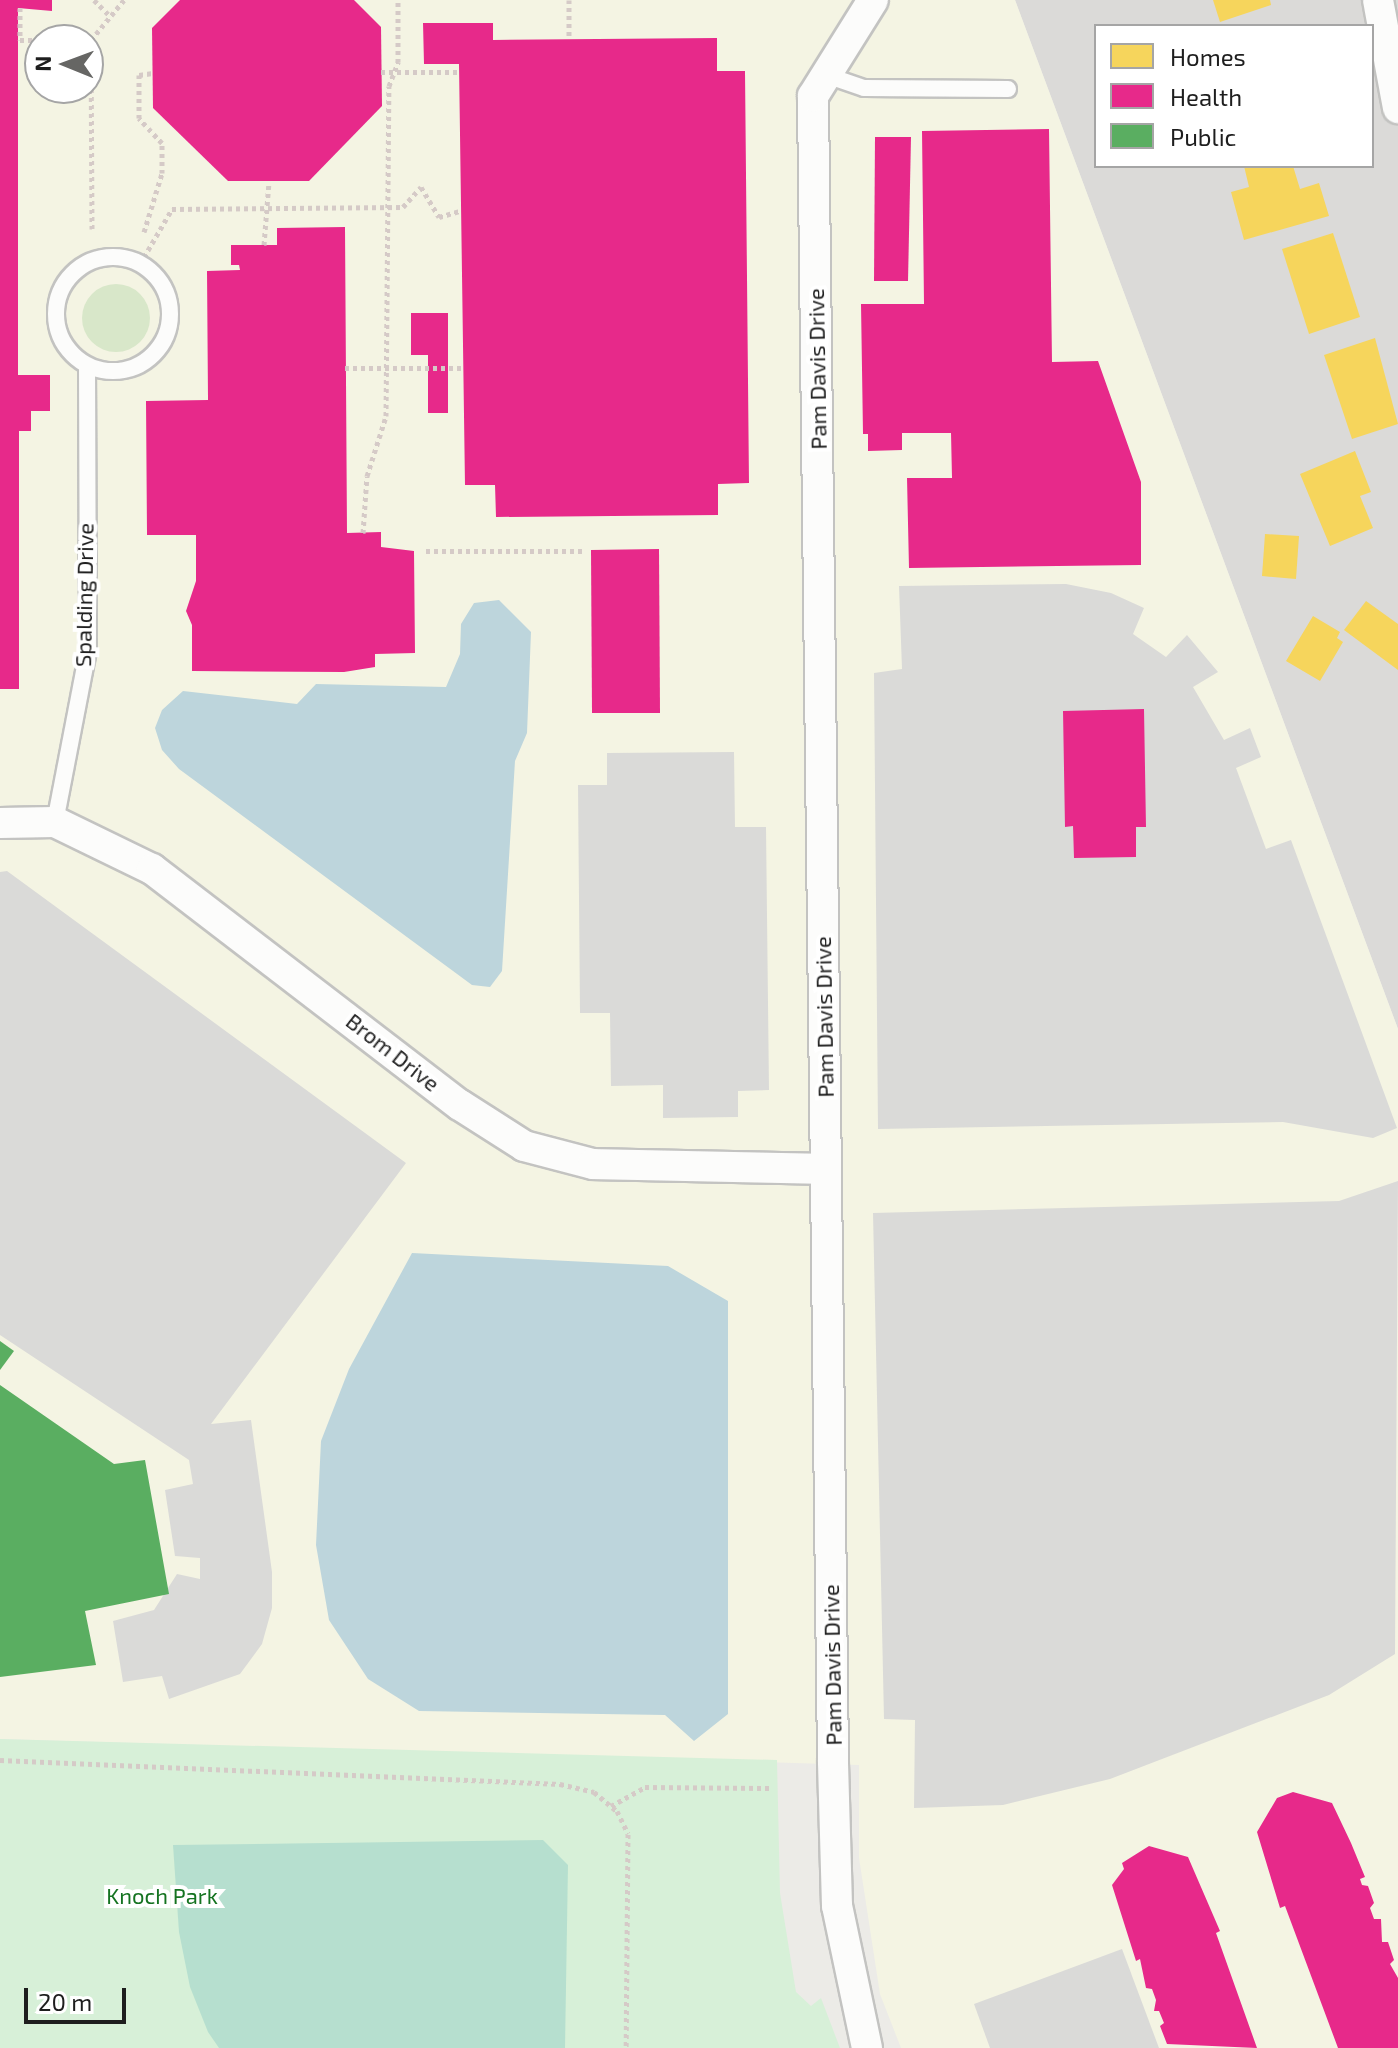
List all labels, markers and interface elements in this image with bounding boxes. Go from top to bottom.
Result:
north arrow [24,24,104,104]
legend [1094,24,1374,168]
text: Homes [1170,42,1246,71]
text: N [29,55,55,72]
text: Health [1170,82,1242,111]
text: Public [1170,122,1236,151]
street label: Pam Davis Drive [802,288,832,450]
street label: Spalding Drive [70,523,98,667]
street label: Pam Davis Drive [809,936,839,1098]
street label: Brom Drive [341,1007,445,1097]
street label: Pam Davis Drive [817,1584,847,1746]
park label: Knoch Park [106,1883,218,1909]
scale bar [28,1972,130,2022]
text: 20 m [38,1987,92,2016]

